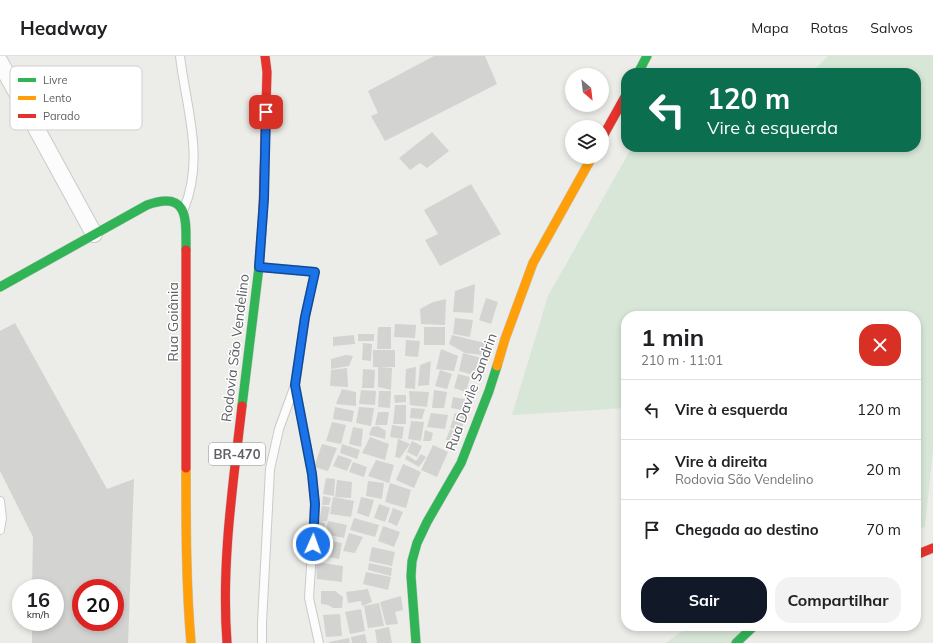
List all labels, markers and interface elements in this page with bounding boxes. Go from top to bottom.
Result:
text: Headway [20,16,107,40]
text: Mapa [751,19,789,37]
text: Rotas [811,19,848,37]
text: Salvos [870,19,913,37]
legend [10,66,142,130]
north arrow [565,68,609,112]
map controls [565,68,609,164]
text: Livre [43,73,67,87]
text: 120 m [707,81,790,116]
icon: left [641,84,693,136]
text: Lento [43,91,71,105]
pin [249,95,283,129]
icon: arrive [255,101,277,123]
text: Parado [43,109,80,123]
text: Vire à esquerda [707,116,838,139]
button: layers [565,120,609,164]
street label: Rodovia São Vendelino [217,273,253,423]
street label: Rua Goiânia [164,282,182,362]
text: 1 min [641,322,704,352]
button: close [859,324,901,366]
street label: Rua Davile Sandrin [441,331,501,453]
text: 210 m · 11:01 [641,352,723,368]
icon: left [641,399,663,421]
text: Vire à esquerda [675,400,788,419]
text: 120 m [857,400,901,419]
road number: BR-470 [209,443,265,465]
text: Vire à direita [675,452,767,471]
icon: right [641,459,663,481]
text: 20 m [866,460,901,479]
text: Rodovia São Vendelino [675,471,813,487]
icon: arrive [641,519,663,541]
text: Chegada ao destino [675,520,819,539]
text: 70 m [866,520,901,539]
position arrow [292,523,334,565]
button: Sair [641,577,767,623]
button: Compartilhar [775,577,901,623]
speed limit sign: 20 [72,579,124,631]
text: 16 [26,587,50,612]
text: km/h [27,608,49,621]

